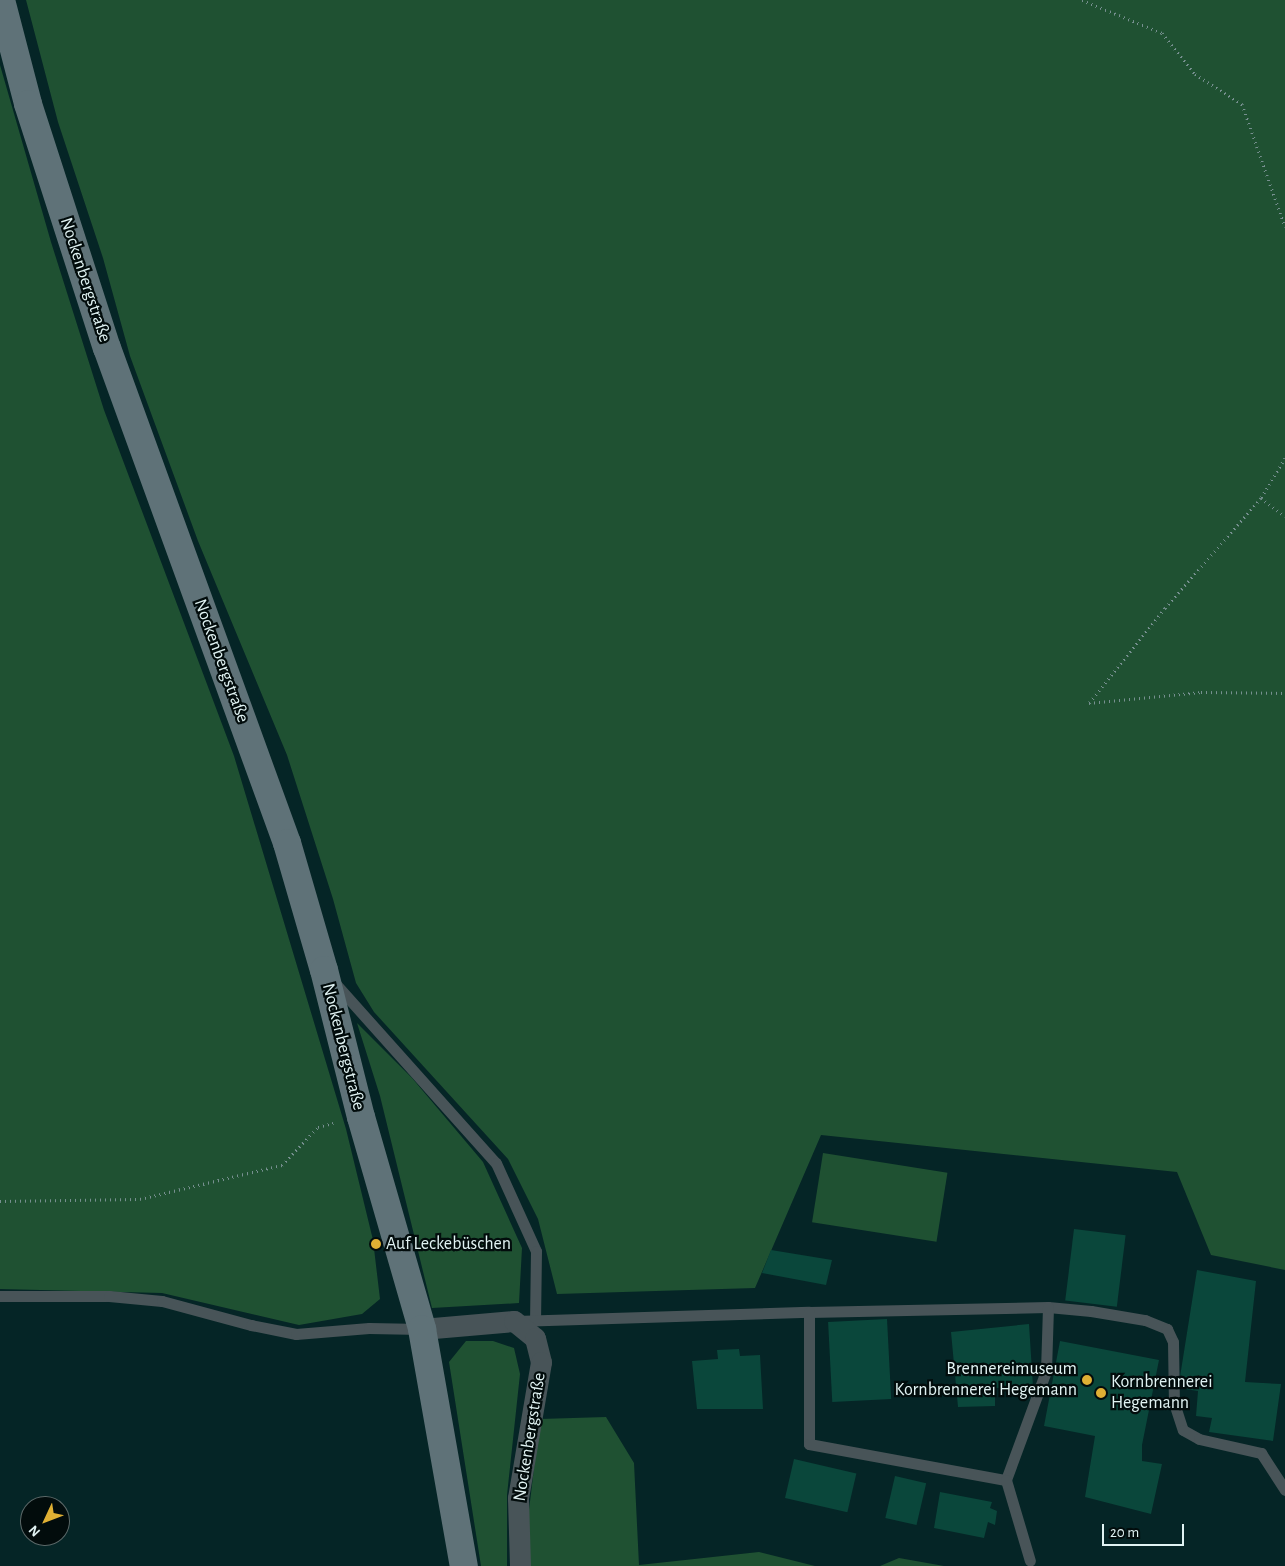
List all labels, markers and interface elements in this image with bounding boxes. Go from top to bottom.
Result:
street label: Nockenbergstraße [55,215,115,345]
street label: Nockenbergstraße [189,596,253,726]
street label: Nockenbergstraße [317,981,369,1113]
place label: Auf Leckebüschen [386,1233,511,1255]
marker: Auf Leckebüschen [370,1238,382,1250]
place label: Brennereimuseum Kornbrennerei Hegemann [894,1359,1077,1402]
street label: Nockenbergstraße [509,1371,551,1503]
place label: Kornbrennerei Hegemann [1111,1372,1213,1415]
marker: Brennereimuseum Kornbrennerei Hegemann [1081,1374,1093,1386]
marker: Kornbrennerei Hegemann [1095,1387,1107,1399]
north arrow [20,1496,70,1546]
scale bar [1105,1514,1188,1546]
text: N [26,1522,43,1539]
text: 20 m [1110,1525,1139,1540]

